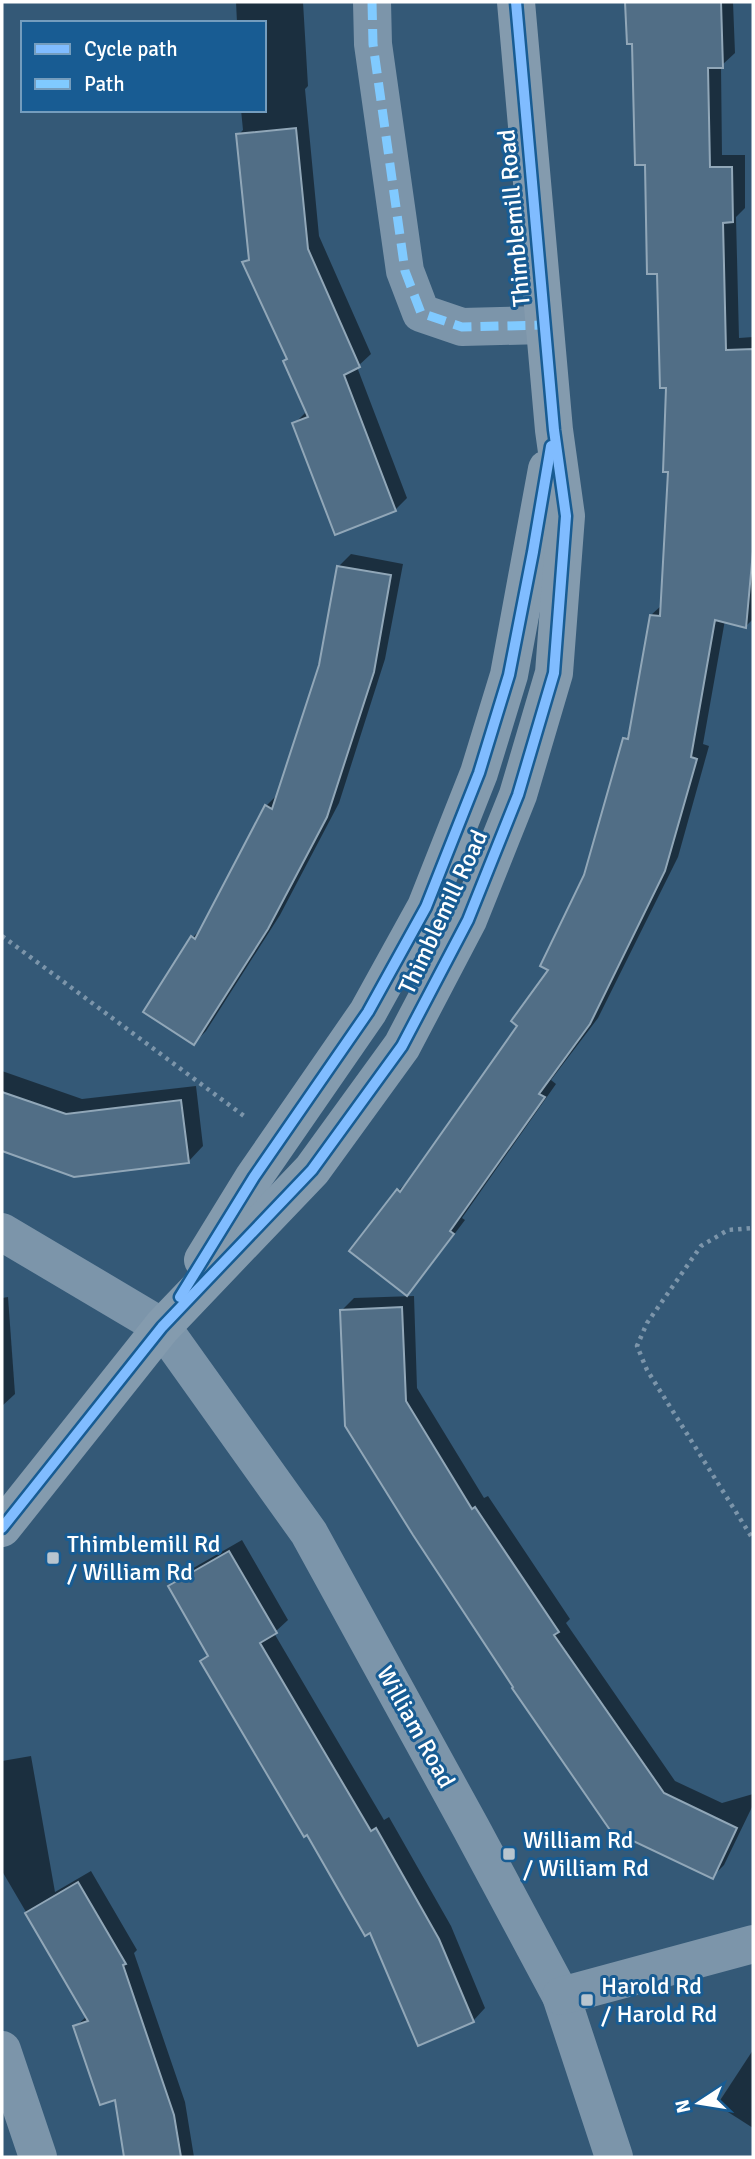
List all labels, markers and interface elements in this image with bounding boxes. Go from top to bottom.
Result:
legend [21,21,266,112]
text: Cycle path [84,36,178,62]
text: Path [84,71,125,97]
street label: Thimblemill Road [491,128,537,308]
street label: Thimblemill Road [392,825,494,999]
place label: Thimblemill Rd / William Rd [67,1529,221,1587]
marker: Thimblemill Rd / William Rd [45,1550,61,1566]
street label: William Road [370,1661,462,1793]
place label: William Rd / William Rd [523,1825,649,1883]
marker: William Rd / William Rd [501,1846,517,1862]
place label: Harold Rd / Harold Rd [601,1971,717,2029]
marker: Harold Rd / Harold Rd [579,1992,595,2008]
north arrow [664,2068,734,2138]
text: N [670,2097,696,2115]

